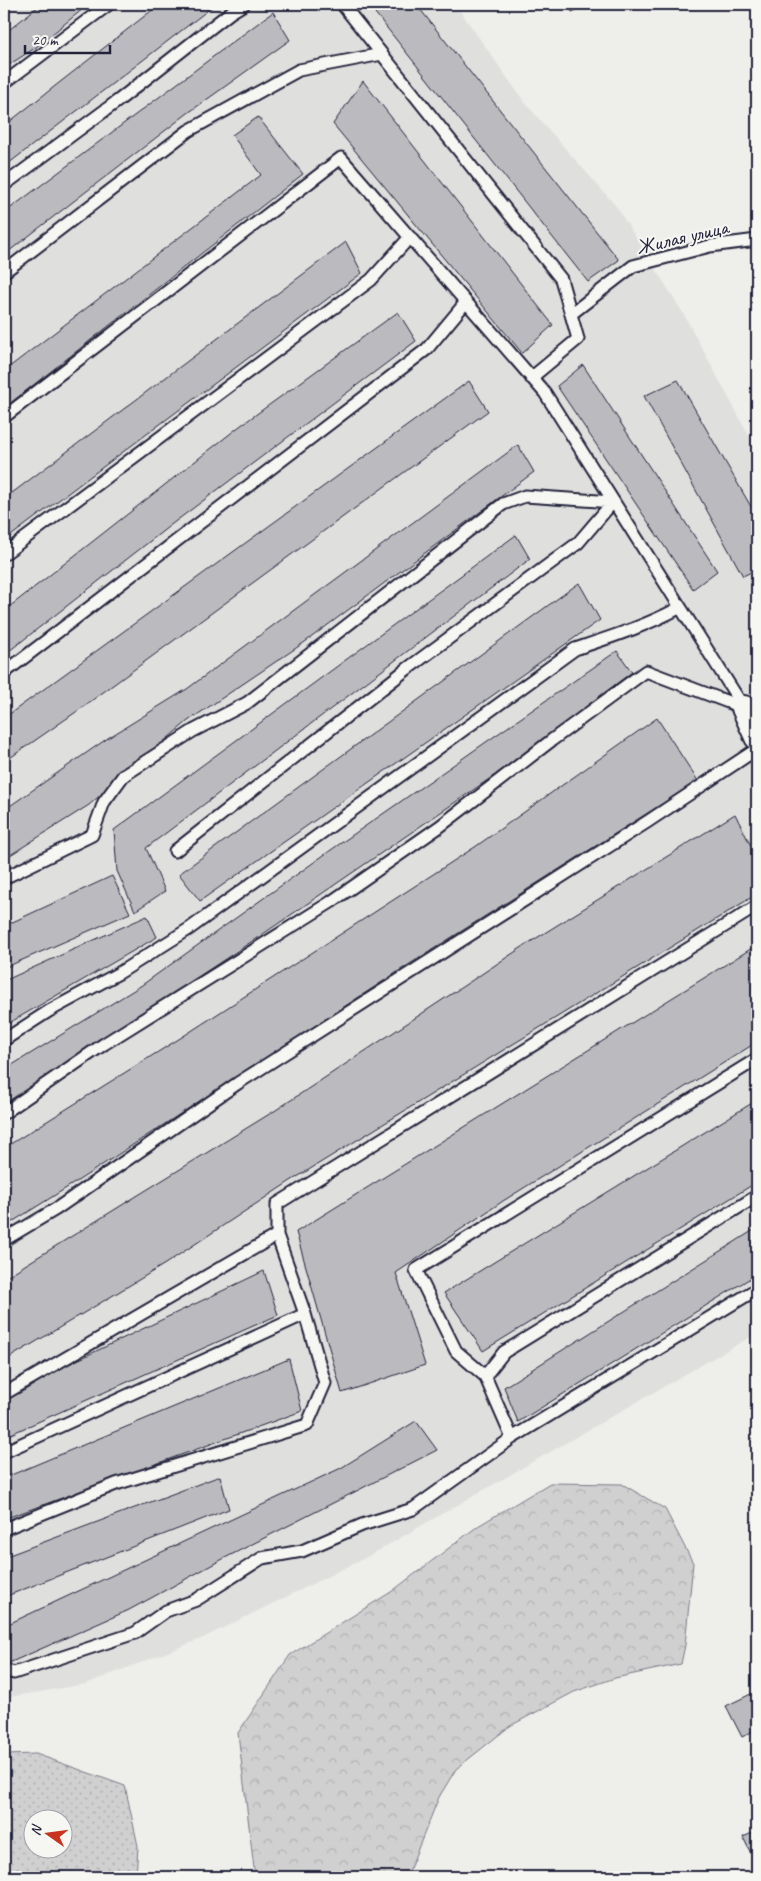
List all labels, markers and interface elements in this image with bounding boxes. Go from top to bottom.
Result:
scale bar [25,22,110,54]
text: 20 m [32,31,59,50]
street label: Жилая улица [634,213,733,260]
north arrow [22,1808,72,1858]
text: N [27,1822,46,1837]

